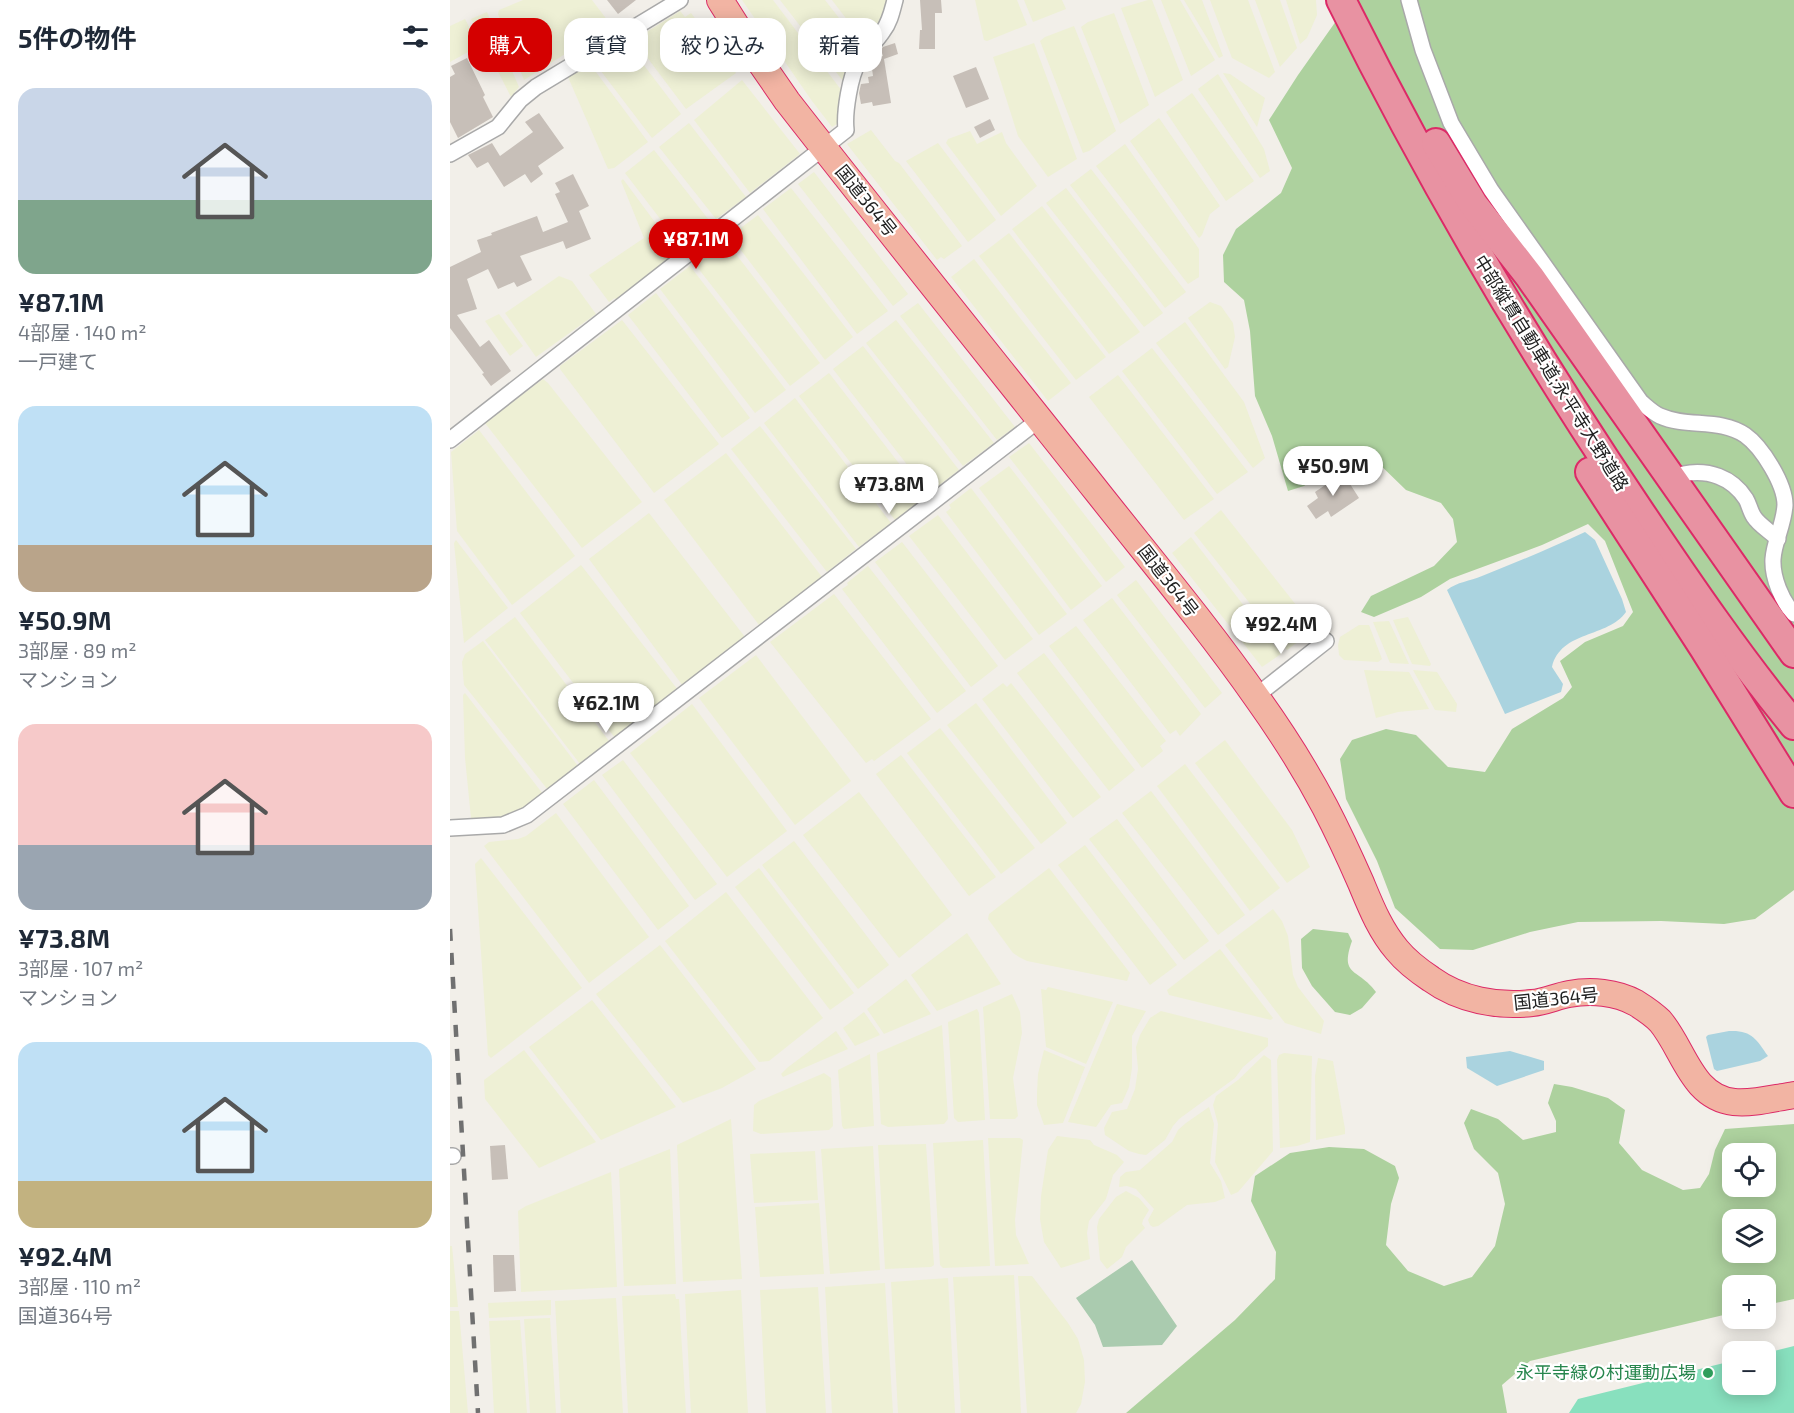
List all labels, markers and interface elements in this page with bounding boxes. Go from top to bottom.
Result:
chip: 購入 [468,18,552,72]
chip: 賃貸 [564,18,648,72]
chip: 絞り込み [660,18,786,72]
chip: 新着 [798,18,882,72]
icon: filters [399,20,432,53]
text: 5件の物件 [18,22,136,53]
icon: home [171,127,279,235]
street label: 国道364号 [831,160,902,240]
pin: ¥87.1M [647,219,745,270]
text: ¥87.1M [663,226,729,250]
street label: 中部縦貫自動車道;永平寺大野道路 [1470,250,1634,495]
text: ¥87.1M [18,286,104,317]
text: 4部屋 · 140 m² [18,320,147,344]
text: 一戸建て [18,349,98,373]
icon: home [171,445,279,553]
pin: ¥50.9M [1284,446,1382,497]
text: ¥50.9M [1297,453,1369,477]
pin: ¥73.8M [840,464,938,515]
text: ¥73.8M [854,471,924,495]
street label: 国道364号 [1134,540,1204,621]
text: ¥50.9M [18,604,112,635]
pin: ¥92.4M [1232,604,1330,655]
text: ¥92.4M [1245,611,1317,635]
text: 3部屋 · 89 m² [18,638,137,662]
text: マンション [18,667,118,691]
pin: ¥62.1M [557,683,655,734]
text: ¥62.1M [572,690,640,714]
icon: home [171,763,279,871]
text: ¥73.8M [18,922,110,953]
text: 3部屋 · 107 m² [18,956,143,980]
street label: 国道364号 [1512,983,1599,1013]
text: マンション [18,985,118,1009]
icon: home [171,1081,279,1189]
map controls [1722,1143,1776,1395]
button: locate [1722,1143,1776,1197]
button: layers [1722,1209,1776,1263]
text: ¥92.4M [18,1240,112,1271]
text: 3部屋 · 110 m² [18,1274,141,1298]
button: + [1722,1275,1776,1329]
text: 国道364号 [18,1303,113,1327]
button: − [1722,1341,1776,1395]
place label: 永平寺緑の村運動広場 [1516,1361,1696,1383]
marker: 永平寺緑の村運動広場 [1701,1366,1715,1380]

